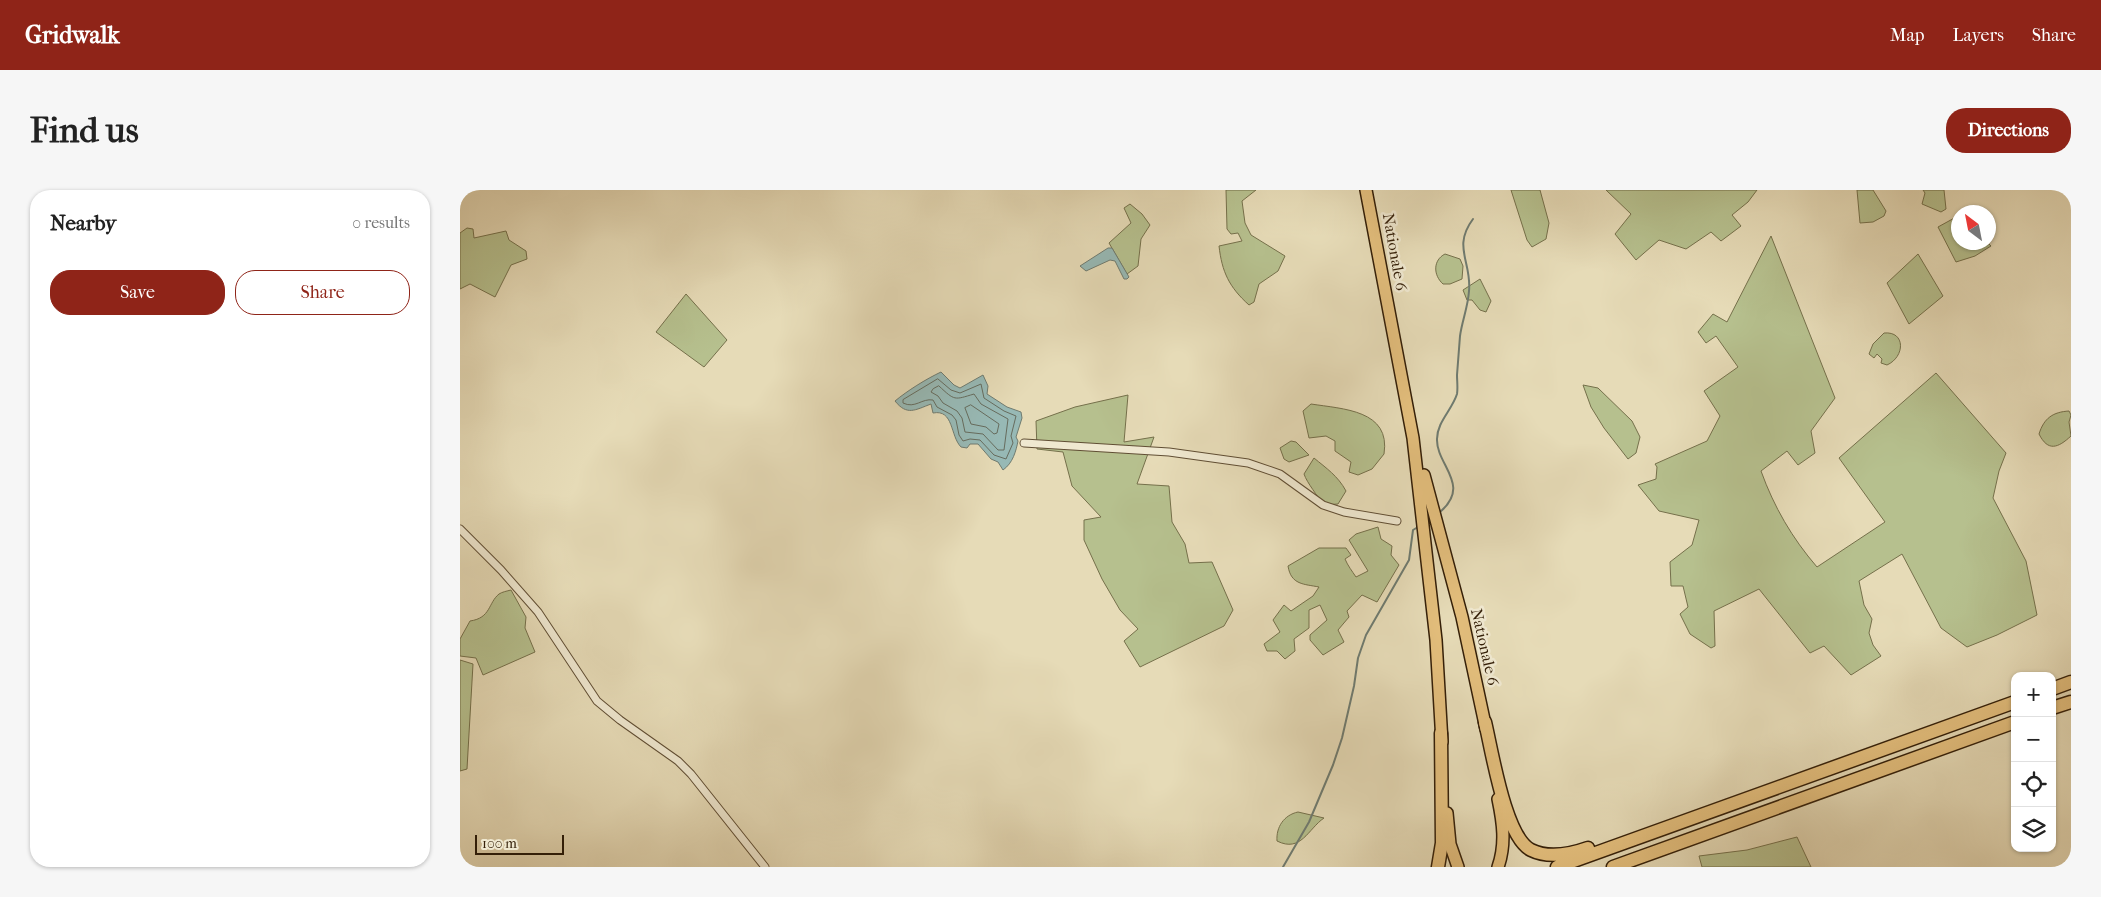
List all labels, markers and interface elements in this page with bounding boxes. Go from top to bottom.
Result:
text: Gridwalk [25,21,120,49]
text: Map [1890,25,1924,46]
text: Layers [1952,25,2004,46]
text: Share [2032,25,2076,46]
button: Directions [1946,108,2071,153]
text: Find us [30,110,139,151]
north arrow [1951,205,1996,250]
text: Nearby [50,211,116,235]
street label: Nationale 6 [1379,212,1411,293]
text: 0 results [352,213,410,232]
button: Save [50,270,225,315]
button: Share [235,270,410,315]
street label: Nationale 6 [1467,607,1503,688]
map controls [2011,672,2056,852]
button: + [2011,672,2056,717]
button: − [2011,717,2056,762]
button: locate [2011,762,2056,807]
button: layers [2011,807,2056,852]
scale bar [475,832,564,855]
text: 100 m [482,835,517,852]

